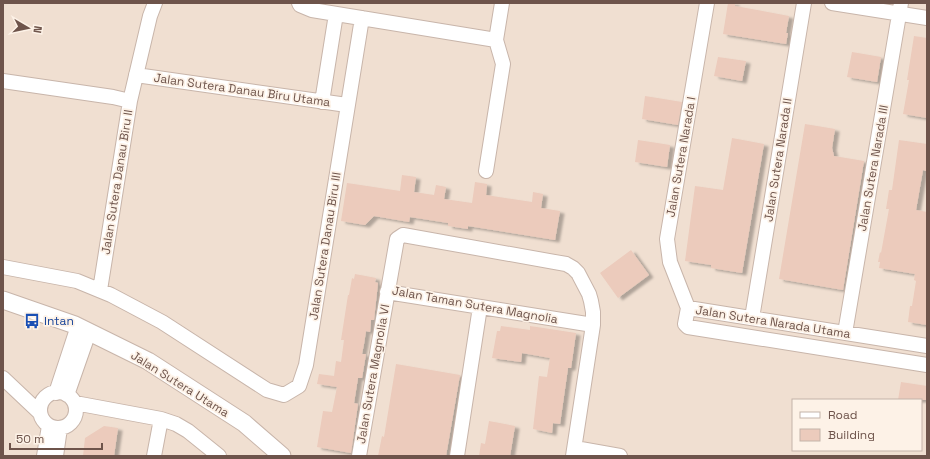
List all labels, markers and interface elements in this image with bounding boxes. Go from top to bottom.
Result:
north arrow [8,8,48,48]
text: N [30,25,45,34]
street label: Jalan Sutera Danau Biru Utama [153,70,331,110]
street label: Jalan Sutera Narada I [663,96,699,218]
street label: Jalan Sutera Narada II [760,97,796,223]
street label: Jalan Sutera Narada III [854,104,892,232]
street label: Jalan Sutera Danau Biru II [98,108,136,256]
street label: Jalan Sutera Danau Biru III [305,171,345,321]
street label: Jalan Taman Sutera Magnolia [391,283,559,327]
street label: Jalan Sutera Narada Utama [694,302,852,342]
street label: Jalan Sutera Magnolia VI [353,303,393,445]
bus stop icon: Intan [23,312,41,330]
place label: Intan [44,313,74,329]
street label: Jalan Sutera Utama [128,347,232,421]
legend [792,399,922,451]
text: Road [828,407,857,423]
scale bar [10,425,102,451]
text: Building [828,427,875,443]
text: 50 m [16,431,44,447]

